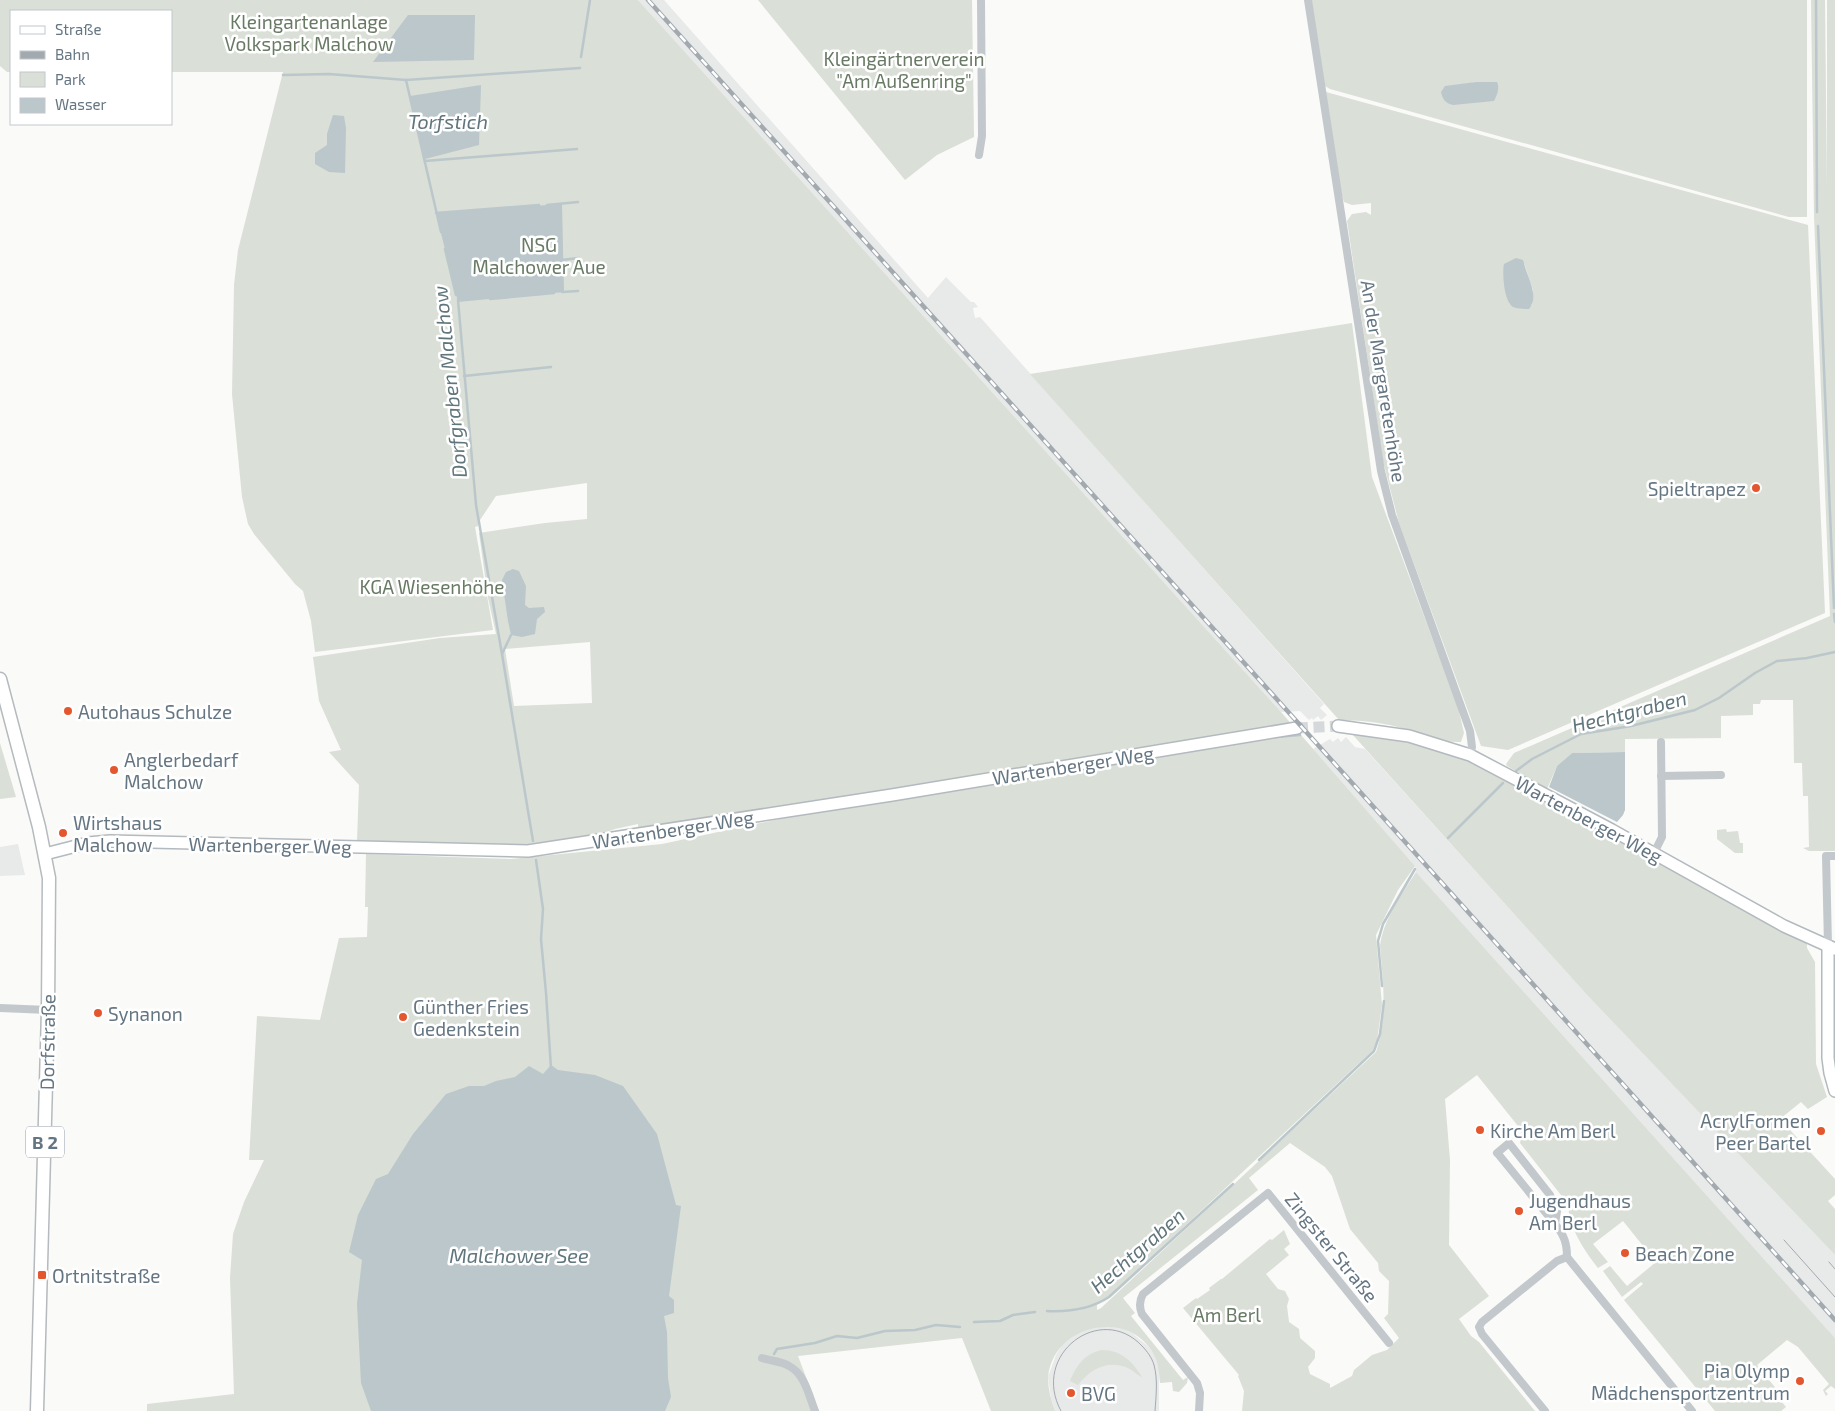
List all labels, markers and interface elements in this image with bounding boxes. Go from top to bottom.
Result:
legend [10,10,172,125]
park label: Kleingartenanlage Volkspark Malchow [225,10,394,55]
text: Straße [55,20,101,38]
text: Bahn [55,45,90,63]
park label: Kleingärtnerverein "Am Außenring" [824,47,984,92]
text: Park [55,70,86,88]
text: Wasser [55,95,107,113]
water label: Torfstich [408,109,488,133]
park label: NSG Malchower Aue [472,233,606,278]
street label: An der Margaretenhöhe [1357,278,1411,484]
water label: Dorfgraben Malchow [427,285,471,479]
place label: Spieltrapez [1648,477,1746,500]
marker: Spieltrapez [1750,482,1762,494]
park label: KGA Wiesenhöhe [360,575,504,598]
water label: Hechtgraben [1569,685,1689,737]
place label: Autohaus Schulze [78,700,232,723]
marker: Autohaus Schulze [62,705,74,717]
street label: Wartenberger Weg [991,741,1156,789]
place label: Anglerbedarf Malchow [124,748,239,793]
marker: Anglerbedarf Malchow [108,764,120,776]
street label: Wartenberger Weg [1512,771,1667,868]
street label: Wartenberger Weg [591,805,756,853]
place label: Wirtshaus Malchow [73,811,162,856]
marker: Wirtshaus Malchow [57,827,69,839]
street label: Wartenberger Weg [188,832,352,858]
street label: Dorfstraße [35,994,59,1090]
place label: Günther Fries Gedenkstein [413,995,529,1040]
place label: Synanon [108,1002,183,1025]
marker: Synanon [92,1007,104,1019]
marker: Günther Fries Gedenkstein [397,1011,409,1023]
place label: AcrylFormen Peer Bartel [1700,1109,1811,1154]
place label: Kirche Am Berl [1490,1119,1616,1142]
marker: Kirche Am Berl [1474,1124,1486,1136]
marker: AcrylFormen Peer Bartel [1815,1125,1827,1137]
road number: B 2 [26,1126,64,1158]
street label: Zingster Straße [1281,1187,1383,1307]
place label: Jugendhaus Am Berl [1529,1189,1631,1234]
water label: Hechtgraben [1085,1202,1189,1298]
marker: Jugendhaus Am Berl [1513,1205,1525,1217]
place label: Beach Zone [1635,1242,1735,1265]
water label: Malchower See [449,1243,589,1267]
marker: Beach Zone [1619,1247,1631,1259]
place label: Ortnitstraße [52,1264,161,1287]
marker: Ortnitstraße [36,1269,48,1281]
park label: Am Berl [1193,1303,1261,1326]
place label: Pia Olymp Mädchensportzentrum [1591,1359,1790,1404]
marker: Pia Olymp Mädchensportzentrum [1794,1375,1806,1387]
place label: BVG [1081,1382,1116,1405]
marker: BVG [1065,1387,1077,1399]

